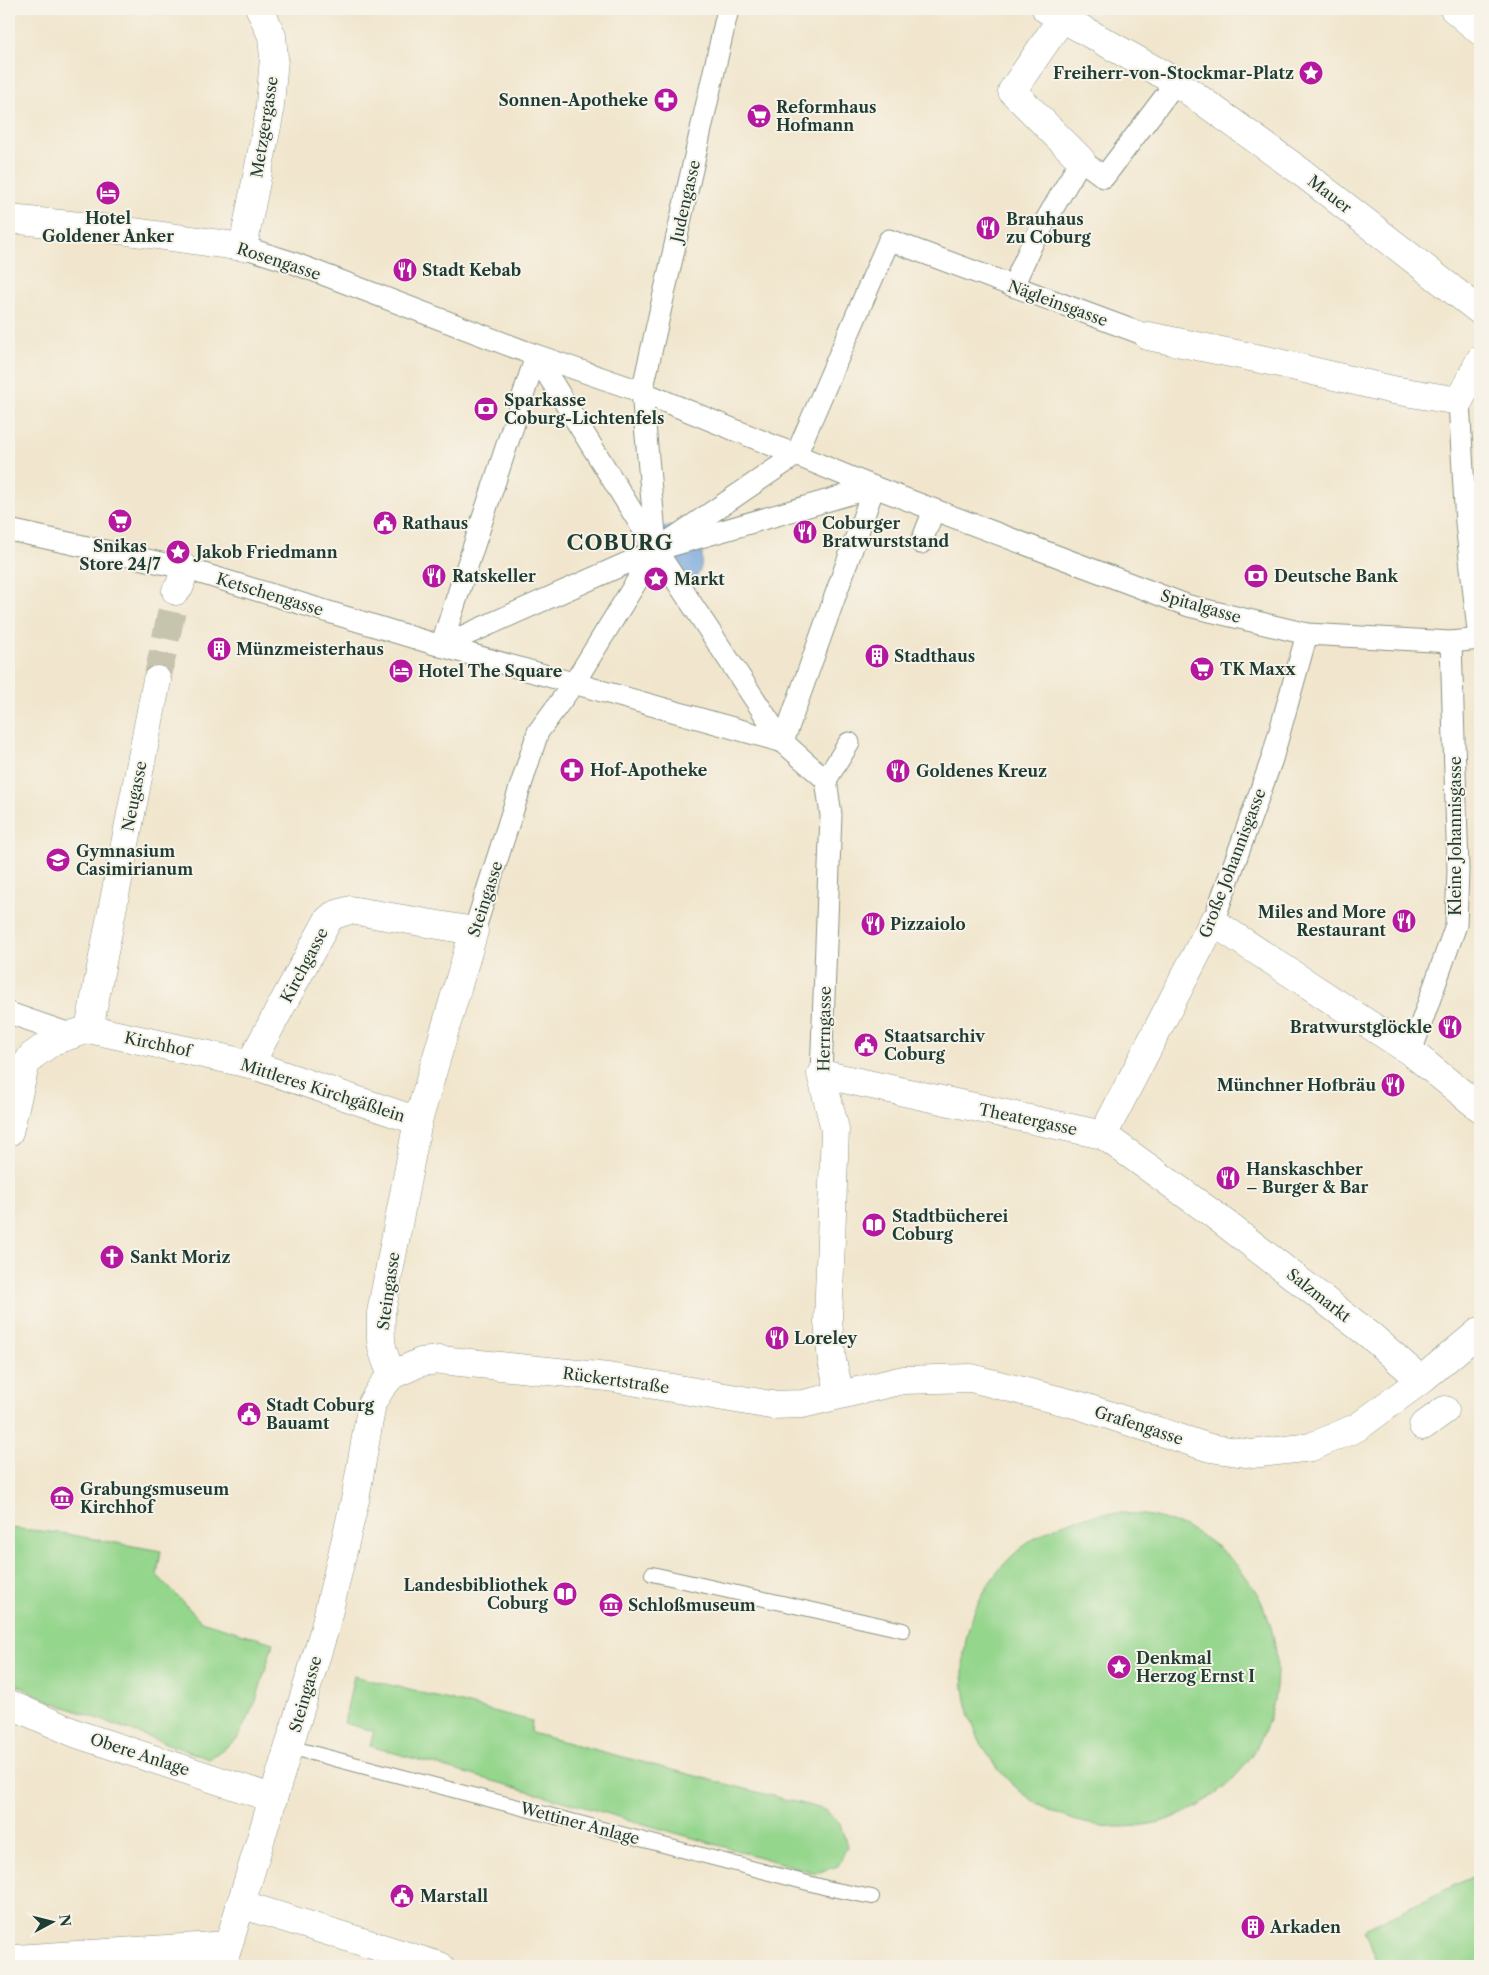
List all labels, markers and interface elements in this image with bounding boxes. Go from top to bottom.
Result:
place icon: Freiherr-von-Stockmar-Platz [1298,60,1324,86]
place label: Freiherr-von-Stockmar-Platz [1053,63,1294,83]
street label: Metzgergasse [246,75,282,179]
pharmacy icon: Sonnen-Apotheke [653,87,679,113]
place label: Sonnen-Apotheke [499,90,648,110]
place label: Reformhaus Hofmann [776,97,876,135]
supermarket icon: Reformhaus Hofmann [746,103,772,129]
street label: Judengasse [665,158,704,247]
street label: Mauer [1304,171,1356,217]
hotel icon: Hotel Goldener Anker [95,180,121,206]
place label: Hotel Goldener Anker [42,208,174,246]
place label: Brauhaus zu Coburg [1006,209,1091,247]
restaurant icon: Brauhaus zu Coburg [975,215,1001,241]
street label: Rosengasse [235,238,324,284]
restaurant icon: Stadt Kebab [392,257,418,283]
place label: Stadt Kebab [422,260,521,280]
street label: Nägleinsgasse [1005,276,1111,330]
place label: Sparkasse Coburg-Lichtenfels [504,390,665,428]
bank icon: Sparkasse Coburg-Lichtenfels [473,396,499,422]
supermarket icon: Snikas Store 24/7 [107,508,133,534]
public building icon: Rathaus [372,510,398,536]
place label: Rathaus [402,513,468,533]
place label: Coburger Bratwurststand [822,513,950,551]
restaurant icon: Coburger Bratwurststand [792,519,818,545]
district label: COBURG [567,530,673,555]
place label: Snikas Store 24/7 [79,536,161,574]
place icon: Jakob Friedmann [165,539,191,565]
place label: Jakob Friedmann [193,542,338,562]
restaurant icon: Ratskeller [421,563,447,589]
bank icon: Deutsche Bank [1243,563,1269,589]
place label: Ratskeller [452,566,536,586]
place icon: Markt [643,566,669,592]
place label: Deutsche Bank [1274,566,1398,586]
street label: Ketschengasse [214,568,326,620]
place label: Markt [674,569,725,589]
street label: Spitalgasse [1158,585,1244,627]
building icon: Münzmeisterhaus [206,636,232,662]
place label: Münzmeisterhaus [236,639,384,659]
building icon: Stadthaus [864,643,890,669]
place label: Stadthaus [894,646,975,666]
supermarket icon: TK Maxx [1189,656,1215,682]
hotel icon: Hotel The Square [388,658,414,684]
place label: TK Maxx [1220,659,1296,679]
place label: Hotel The Square [418,661,563,681]
street label: Kleine Johannisgasse [1445,756,1465,916]
pharmacy icon: Hof-Apotheke [559,757,585,783]
restaurant icon: Goldenes Kreuz [885,758,911,784]
street label: Neugasse [117,759,151,833]
place label: Hof-Apotheke [590,760,708,780]
place label: Goldenes Kreuz [916,761,1047,781]
street label: Große Johannisgasse [1194,785,1270,941]
place label: Gymnasium Casimirianum [76,841,193,879]
school or university icon: Gymnasium Casimirianum [45,847,71,873]
street label: Steingasse [463,858,507,940]
place label: Miles and More Restaurant [1258,902,1387,940]
restaurant icon: Miles and More Restaurant [1391,908,1417,934]
restaurant icon: Pizzaiolo [860,911,886,937]
place label: Pizzaiolo [890,914,966,934]
street label: Kirchgasse [276,924,332,1006]
street label: Herrngasse [813,986,835,1072]
restaurant icon: Bratwurstglöckle [1437,1014,1463,1040]
place label: Bratwurstglöckle [1290,1017,1432,1037]
place label: Staatsarchiv Coburg [884,1026,986,1064]
street label: Kirchhof [123,1027,195,1061]
public building icon: Staatsarchiv Coburg [853,1032,879,1058]
street label: Mittleres Kirchgäßlein [238,1054,408,1126]
restaurant icon: Münchner Hofbräu [1380,1072,1406,1098]
place label: Münchner Hofbräu [1217,1075,1376,1095]
street label: Theatergasse [977,1099,1079,1139]
place label: Hanskaschber – Burger & Bar [1246,1159,1369,1197]
restaurant icon: Hanskaschber – Burger & Bar [1215,1165,1241,1191]
place label: Stadtbücherei Coburg [892,1206,1009,1244]
library icon: Stadtbücherei Coburg [861,1212,887,1238]
church icon: Sankt Moriz [99,1244,125,1270]
place label: Sankt Moriz [130,1247,231,1267]
street label: Steingasse [373,1251,403,1331]
street label: Salzmarkt [1283,1264,1355,1326]
restaurant icon: Loreley [764,1325,790,1351]
place label: Loreley [794,1328,858,1348]
street label: Rückertstraße [561,1363,671,1397]
place label: Stadt Coburg Bauamt [266,1395,375,1433]
public building icon: Stadt Coburg Bauamt [236,1401,262,1427]
street label: Grafengasse [1092,1401,1186,1449]
place label: Grabungsmuseum Kirchhof [80,1479,229,1517]
museum icon: Grabungsmuseum Kirchhof [49,1485,75,1511]
place label: Landesbibliothek Coburg [404,1575,549,1613]
library icon: Landesbibliothek Coburg [552,1581,578,1607]
museum icon: Schloßmuseum [598,1592,624,1618]
place label: Schloßmuseum [628,1595,756,1615]
place label: Denkmal Herzog Ernst I [1136,1648,1255,1686]
street label: Steingasse [285,1653,325,1735]
place icon: Denkmal Herzog Ernst I [1106,1654,1132,1680]
street label: Obere Anlage [88,1729,192,1780]
street label: Wettiner Anlage [517,1797,642,1849]
public building icon: Marstall [389,1883,415,1909]
place label: Marstall [420,1886,489,1906]
north arrow [28,1898,78,1948]
text: N [55,1913,75,1928]
building icon: Arkaden [1240,1914,1266,1940]
place label: Arkaden [1269,1917,1341,1937]

